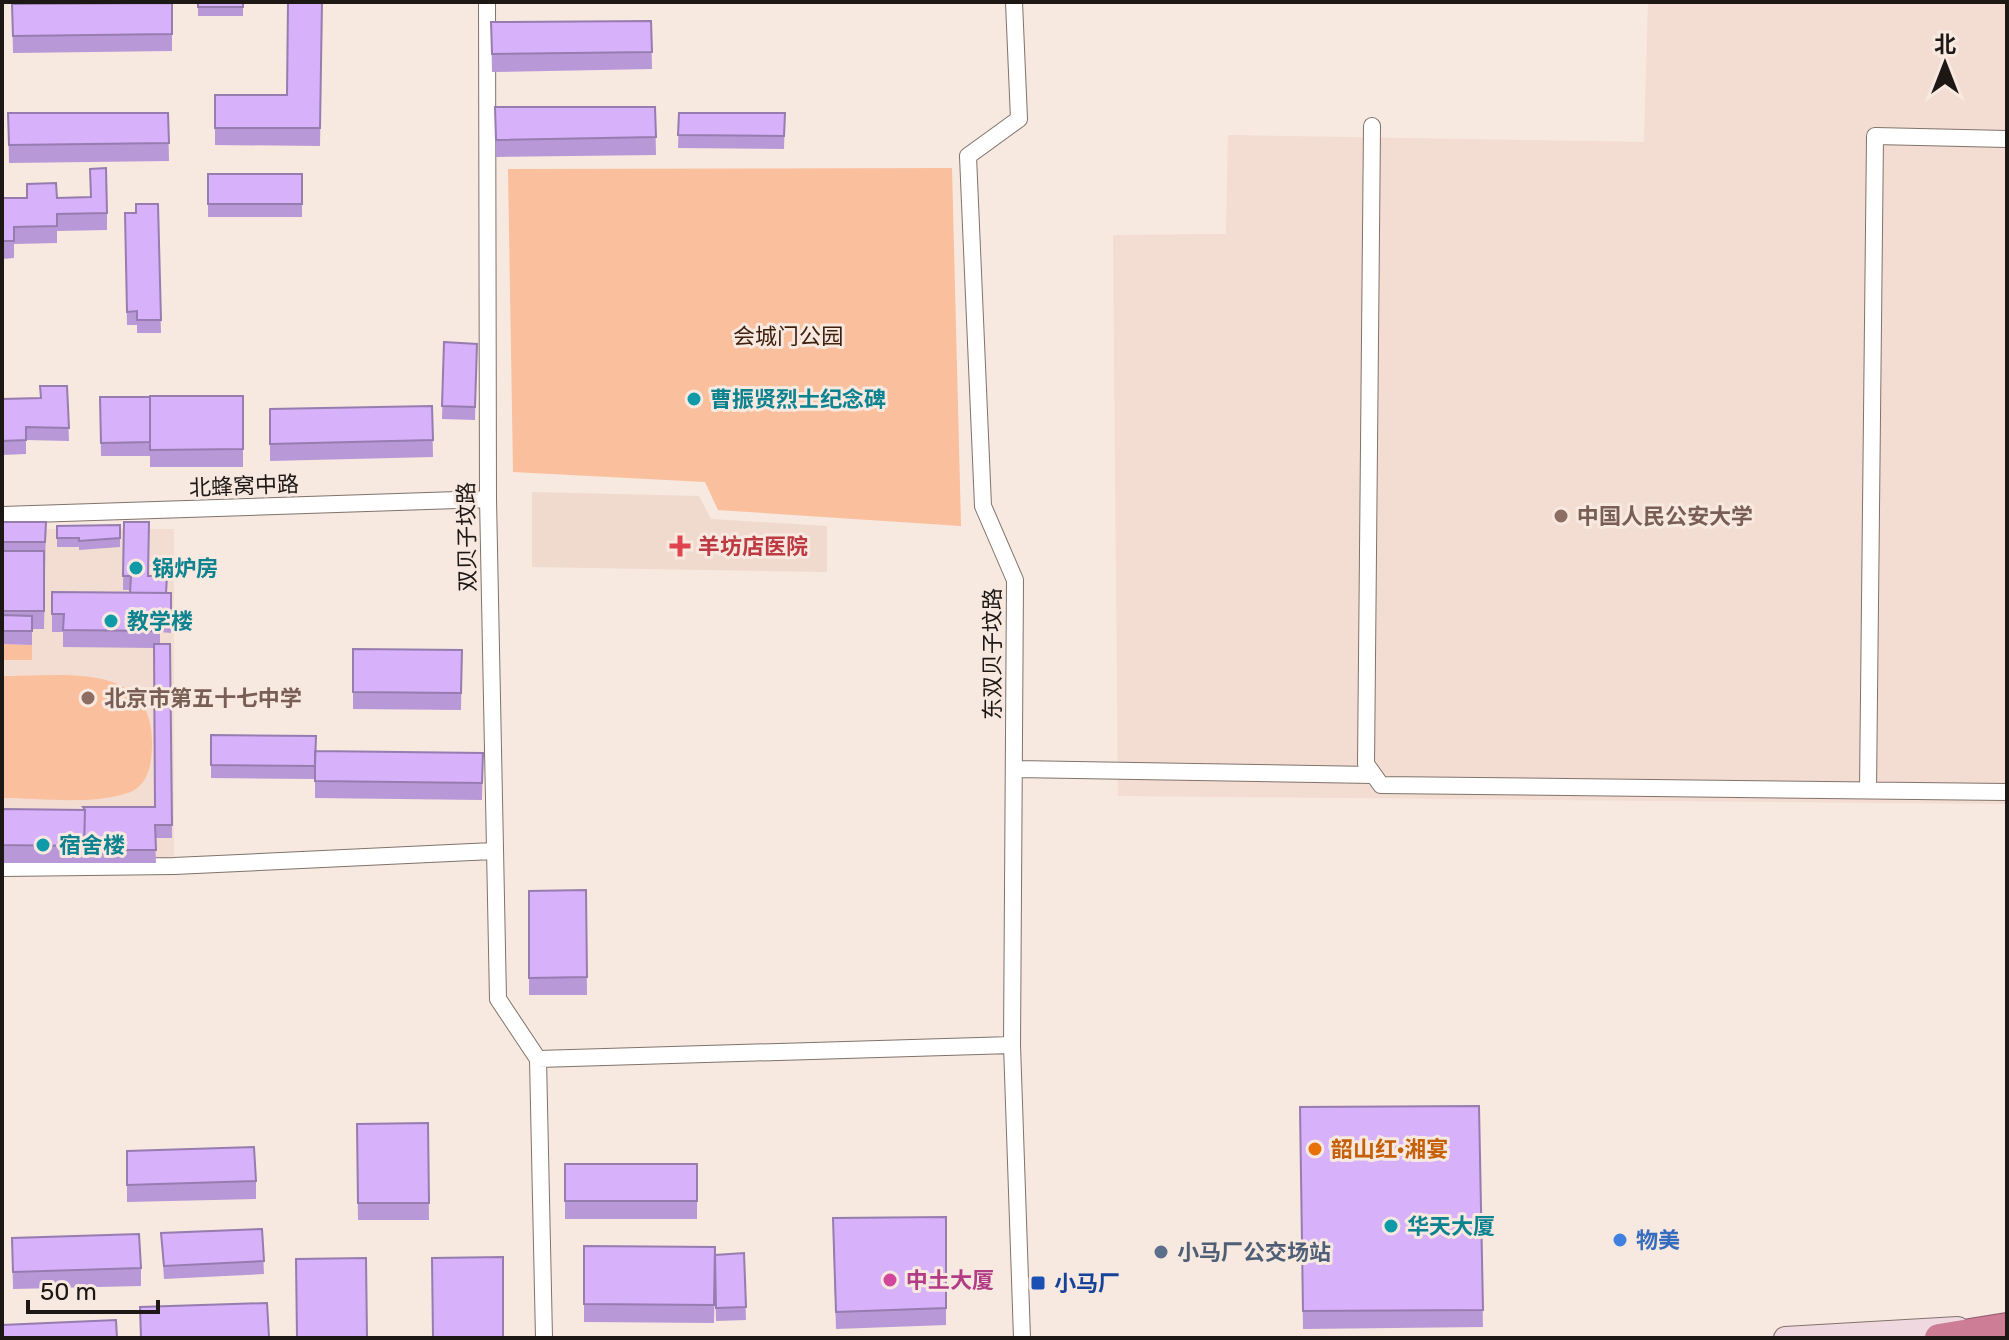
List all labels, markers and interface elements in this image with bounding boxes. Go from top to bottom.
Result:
north arrow [1905,24,1985,104]
text: 北 [1934,31,1956,58]
park label: 会城门公园 [733,323,843,350]
place label: 曹振贤烈士纪念碑 [710,386,886,413]
marker: 曹振贤烈士纪念碑 [685,390,703,408]
street label: 北蜂窝中路 [189,471,299,501]
street label: 双贝子坟路 [453,482,481,592]
place label: 中国人民公安大学 [1577,503,1753,530]
marker: 中国人民公安大学 [1552,507,1570,525]
place label: 羊坊店医院 [698,533,808,560]
marker: 羊坊店医院 [669,535,691,557]
place label: 锅炉房 [152,555,218,582]
marker: 锅炉房 [127,559,145,577]
street label: 东双贝子坟路 [979,588,1006,720]
place label: 教学楼 [127,608,193,635]
marker: 教学楼 [102,612,120,630]
place label: 北京市第五十七中学 [104,685,302,712]
marker: 北京市第五十七中学 [79,689,97,707]
place label: 宿舍楼 [59,832,125,859]
marker: 宿舍楼 [34,836,52,854]
place label: 韶山红·湘宴 [1331,1136,1448,1163]
marker: 韶山红·湘宴 [1306,1140,1324,1158]
place label: 华天大厦 [1407,1213,1495,1240]
marker: 华天大厦 [1382,1217,1400,1235]
place label: 物美 [1636,1227,1680,1254]
marker: 物美 [1611,1231,1629,1249]
place label: 小马厂公交场站 [1177,1239,1331,1266]
marker: 小马厂公交场站 [1152,1243,1170,1261]
scale bar [28,1264,158,1314]
place label: 中土大厦 [906,1267,994,1294]
place label: 小马厂 [1054,1270,1120,1297]
marker: 中土大厦 [881,1271,899,1289]
marker: 小马厂 [1029,1274,1047,1292]
text: 50 m [40,1278,97,1306]

